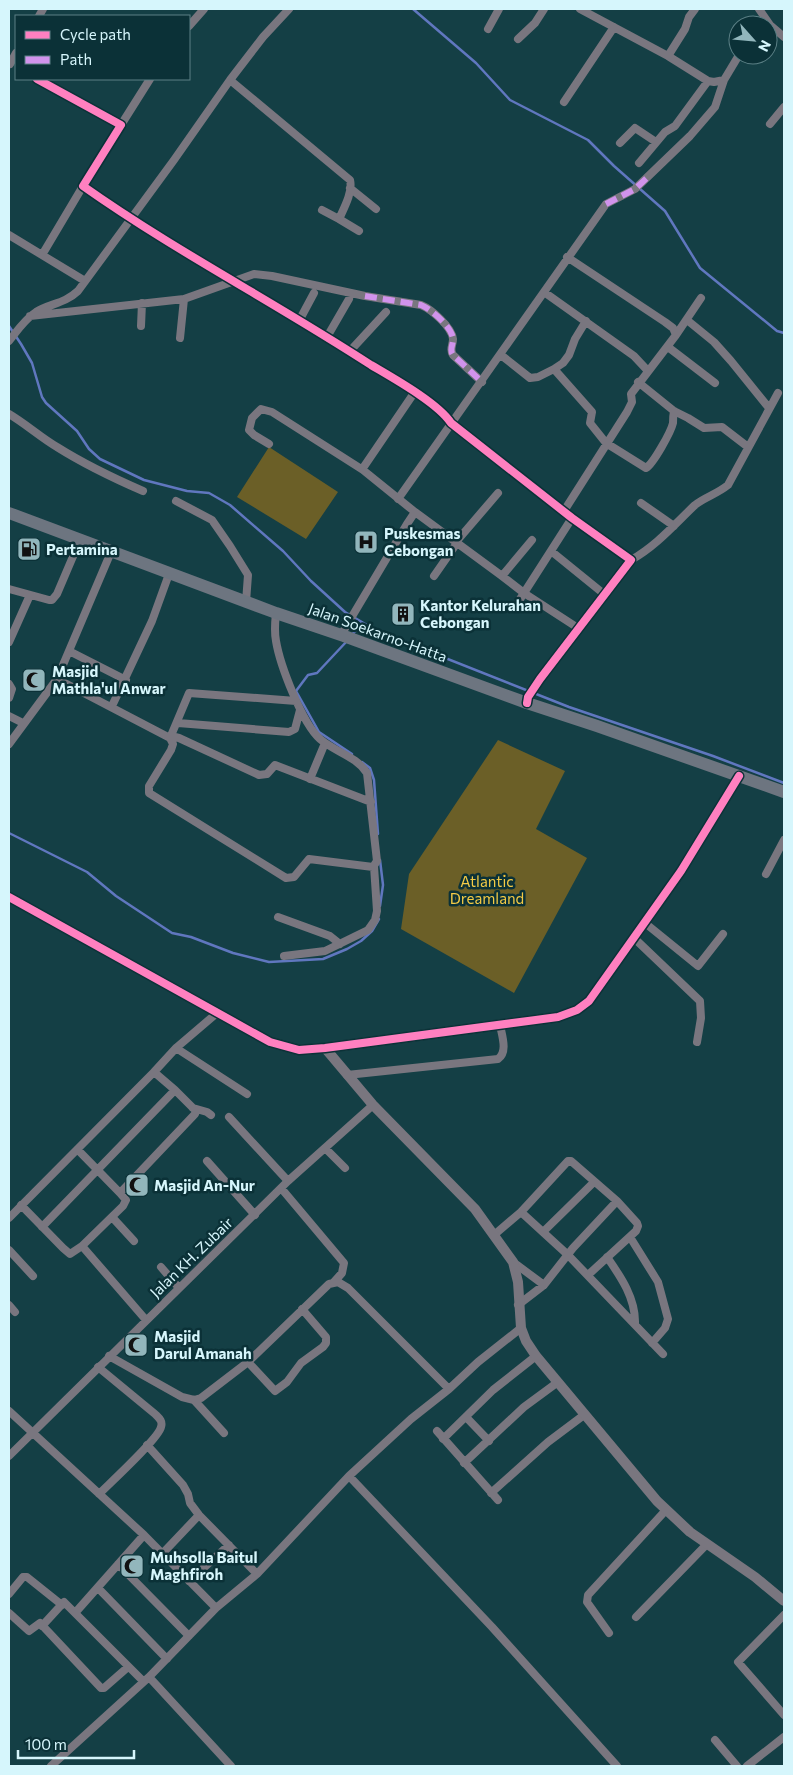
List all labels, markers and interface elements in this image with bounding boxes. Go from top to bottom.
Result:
legend [15,15,190,80]
north arrow [728,15,778,65]
text: Cycle path [60,25,131,43]
text: N [755,38,775,55]
text: Path [60,50,92,68]
place label: Puskesmas Cebongan [384,524,460,559]
hospital icon: Puskesmas Cebongan [353,529,379,555]
fuel station icon: Pertamina [16,536,42,562]
place label: Pertamina [46,540,118,558]
place label: Kantor Kelurahan Cebongan [420,596,541,631]
street label: Jalan Soekarno-Hatta [306,599,450,665]
building icon: Kantor Kelurahan Cebongan [390,601,416,627]
place label: Masjid Mathla'ul Anwar [52,662,166,697]
mosque icon: Masjid Mathla'ul Anwar [21,667,47,693]
park label: Atlantic Dreamland [450,872,524,907]
mosque icon: Masjid An-Nur [124,1172,150,1198]
place label: Masjid An-Nur [154,1176,255,1194]
street label: Jalan KH. Zubair [146,1213,236,1301]
place label: Masjid Darul Amanah [154,1327,252,1362]
mosque icon: Masjid Darul Amanah [123,1332,149,1358]
place label: Muhsolla Baitul Maghfiroh [150,1548,258,1583]
mosque icon: Muhsolla Baitul Maghfiroh [119,1553,145,1579]
scale bar [18,1728,134,1760]
text: 100 m [25,1735,67,1753]

